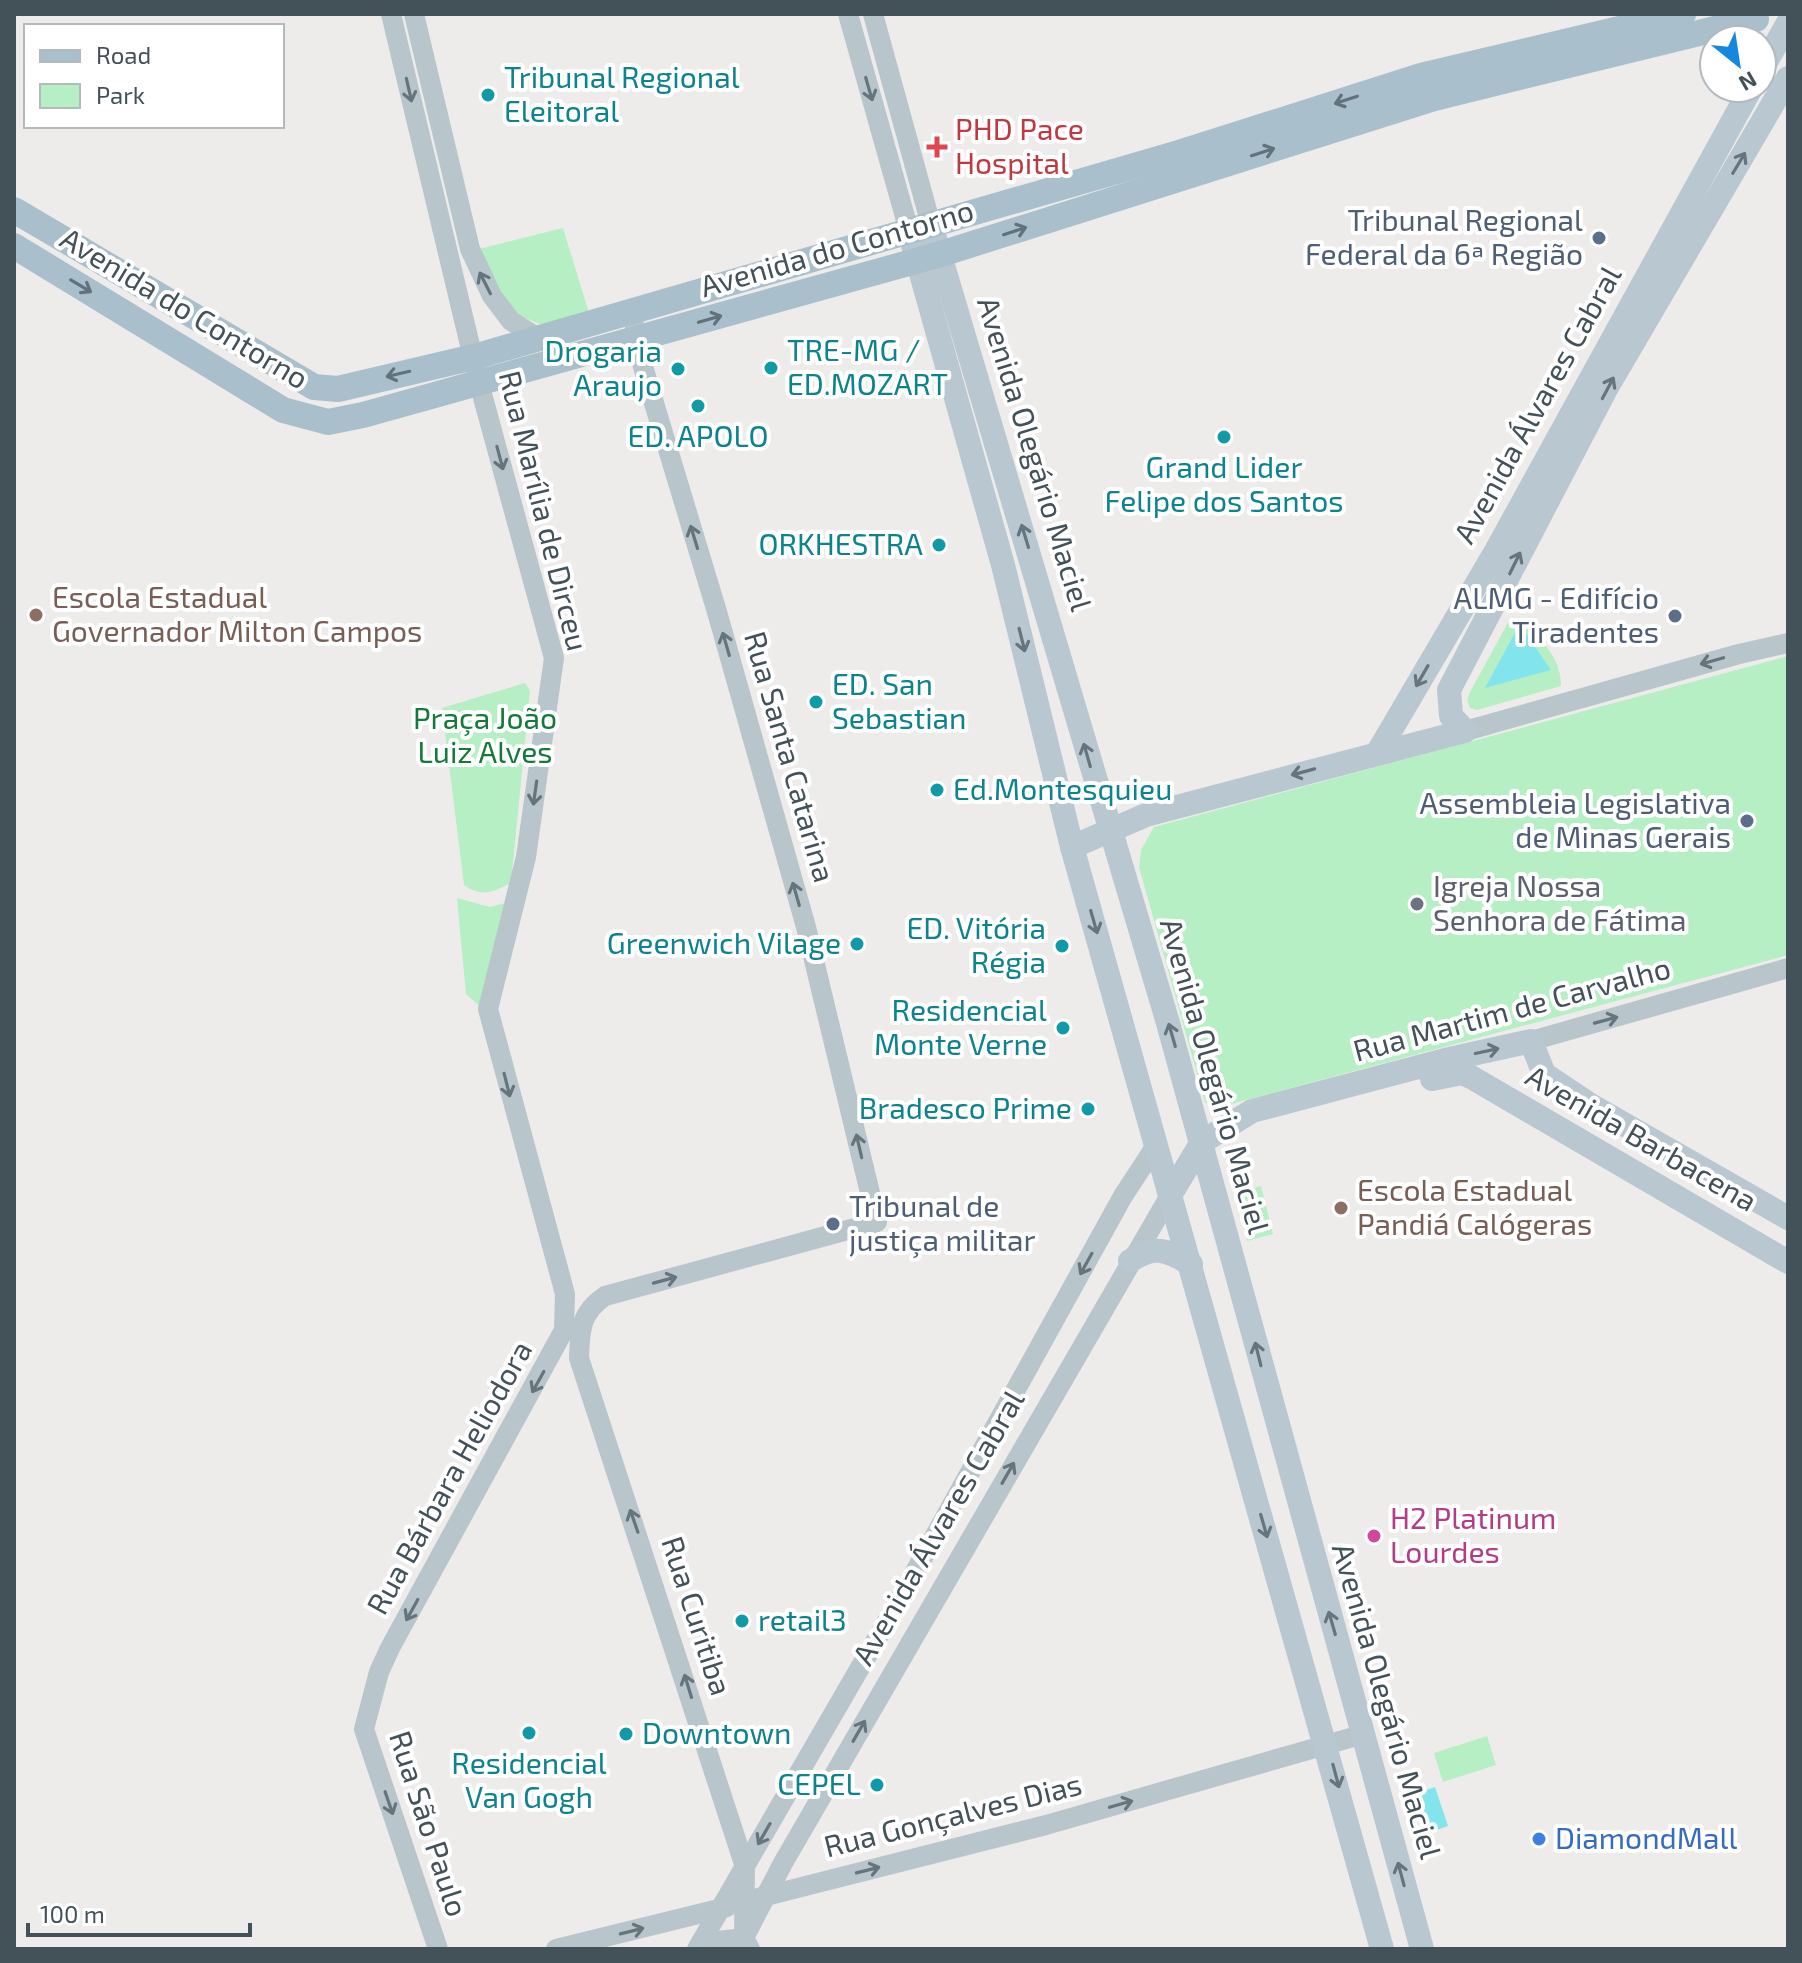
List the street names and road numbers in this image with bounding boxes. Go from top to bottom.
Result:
street label: Avenida do Contorno [696,191,977,303]
street label: Avenida do Contorno [55,219,315,395]
street label: Avenida Álvares Cabral [1445,259,1627,549]
street label: Avenida Olegário Maciel [971,292,1101,615]
street label: Rua Marília de Dirceu [493,367,597,654]
street label: Rua Santa Catarina [738,627,844,886]
street label: Avenida Olegário Maciel [1154,914,1278,1237]
street label: Rua Martim de Carvalho [1349,948,1674,1068]
street label: Avenida Barbacena [1520,1057,1764,1218]
street label: Rua Bárbara Heliodora [358,1334,538,1620]
street label: Avenida Álvares Cabral [844,1383,1031,1671]
street label: Rua Curitiba [655,1531,741,1699]
street label: Avenida Olegário Maciel [1326,1539,1450,1862]
street label: Rua São Paulo [383,1726,477,1921]
street label: Rua Gonçalves Dias [820,1765,1085,1864]

